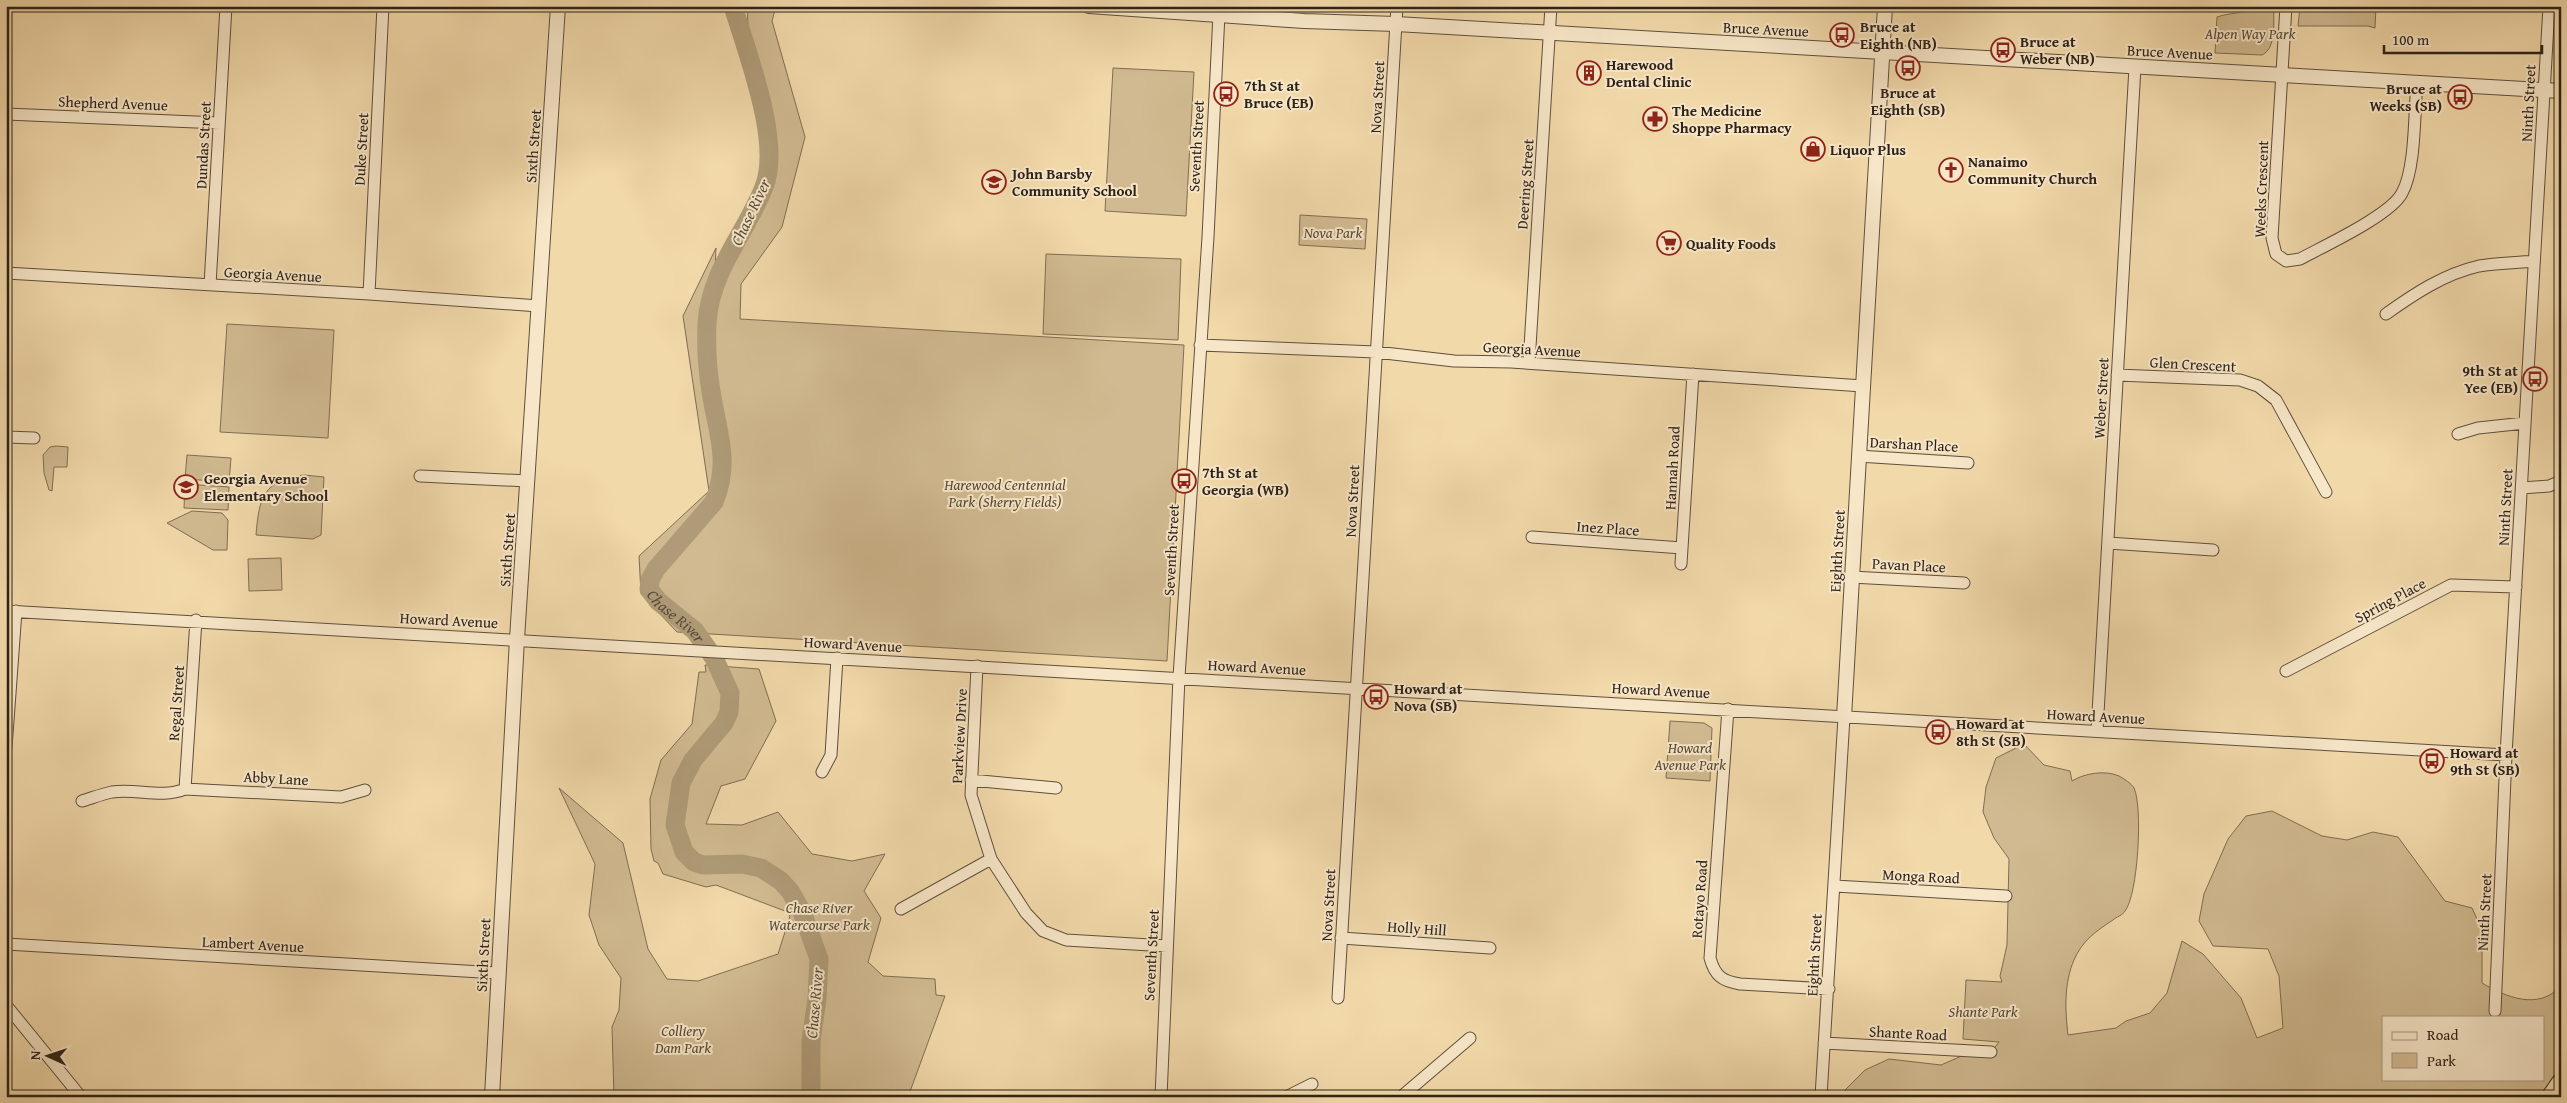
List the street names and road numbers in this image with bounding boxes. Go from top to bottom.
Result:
street label: Bruce Avenue [1723,16,1809,42]
street label: Bruce Avenue [2127,39,2213,65]
street label: Nova Street [1365,59,1389,134]
street label: Ninth Street [2515,63,2541,142]
street label: Shepherd Avenue [58,91,168,115]
street label: Seventh Street [1183,99,1209,192]
street label: Dundas Street [190,100,216,189]
street label: Sixth Street [520,108,546,184]
street label: Duke Street [349,111,373,186]
street label: Deering Street [1511,137,1539,230]
street label: Weeks Crescent [2249,139,2273,238]
street label: Georgia Avenue [224,261,322,287]
street label: Georgia Avenue [1483,336,1581,362]
street label: Glen Crescent [2149,351,2237,377]
street label: Weber Street [2088,356,2114,439]
street label: Hannah Road [1659,425,1685,511]
street label: Darshan Place [1869,431,1959,457]
street label: Nova Street [1340,463,1364,538]
street label: Ninth Street [2492,467,2518,546]
street label: Seventh Street [1158,503,1184,596]
street label: Eighth Street [1824,508,1850,593]
street label: Sixth Street [494,512,520,588]
street label: Inez Place [1576,515,1640,541]
street label: Pavan Place [1872,553,1946,577]
street label: Spring Place [2351,572,2429,628]
street label: Howard Avenue [399,607,499,633]
street label: Howard Avenue [803,631,903,657]
street label: Howard Avenue [1207,654,1307,680]
street label: Regal Street [163,664,189,741]
street label: Howard Avenue [1611,677,1711,703]
street label: Parkview Drive [946,688,972,784]
street label: Howard Avenue [2046,703,2146,729]
street label: Abby Lane [243,766,309,790]
street label: Rotayo Road [1686,859,1712,939]
street label: Monga Road [1882,863,1960,889]
street label: Nova Street [1316,867,1340,942]
street label: Ninth Street [2471,872,2497,951]
street label: Seventh Street [1138,908,1164,1001]
street label: Eighth Street [1801,912,1827,997]
street label: Holly Hill [1387,915,1447,941]
street label: Sixth Street [471,917,495,993]
street label: Lambert Avenue [201,931,305,957]
street label: Shante Road [1868,1020,1948,1046]

